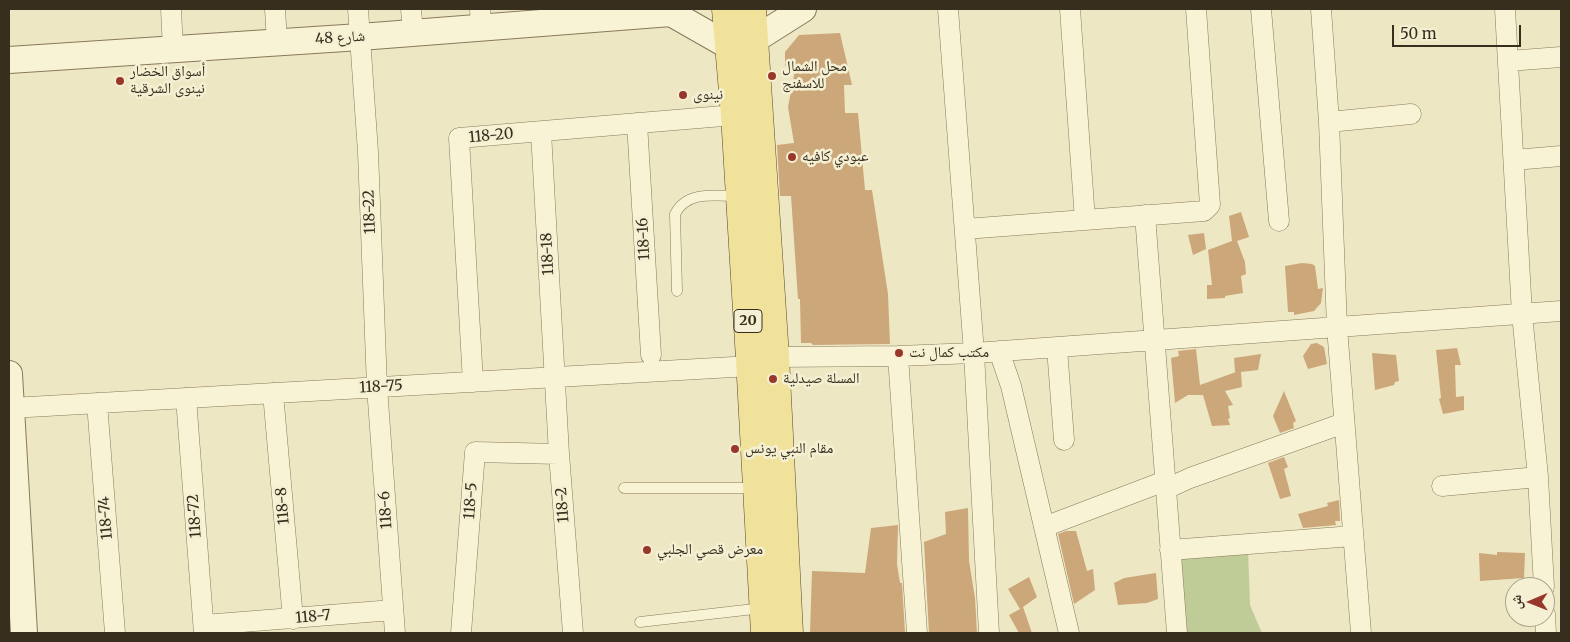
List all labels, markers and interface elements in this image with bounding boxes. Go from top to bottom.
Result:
scale bar [1395,15,1524,47]
text: 50 m [1400,24,1437,43]
street label: شارع 48 [314,27,366,49]
place label: محل الشمال للاسفنج [782,58,847,93]
place label: أسواق الخضار نينوى الشرقية [130,63,205,98]
marker: محل الشمال للاسفنج [766,70,778,82]
marker: أسواق الخضار نينوى الشرقية [114,75,126,87]
place label: نينوى [693,86,723,104]
marker: نينوى [677,89,689,101]
street label: 118-20 [468,125,514,147]
place label: عبودي كافيه [802,148,869,166]
marker: عبودي كافيه [786,151,798,163]
street label: 118-22 [360,190,380,234]
street label: 118-16 [634,217,654,261]
street label: 118-18 [538,232,558,276]
road number: 20 [734,310,762,332]
place label: مكتب كمال نت [909,344,989,362]
marker: مكتب كمال نت [893,347,905,359]
place label: المسلة صيدلية [783,370,860,388]
marker: المسلة صيدلية [767,373,779,385]
street label: 118-75 [359,377,403,397]
place label: مقام النبي يونس [745,440,833,458]
marker: مقام النبي يونس [729,443,741,455]
street label: 118-5 [461,482,481,520]
street label: 118-8 [272,487,294,525]
street label: 118-2 [553,487,573,523]
street label: 118-6 [376,490,396,530]
street label: 118-72 [184,493,206,539]
street label: 118-74 [95,496,117,540]
place label: معرض قصي الجلبي [657,541,763,559]
marker: معرض قصي الجلبي [641,544,653,556]
north arrow [1505,577,1555,627]
text: ش [1507,595,1525,610]
street label: 118-7 [295,606,331,628]

